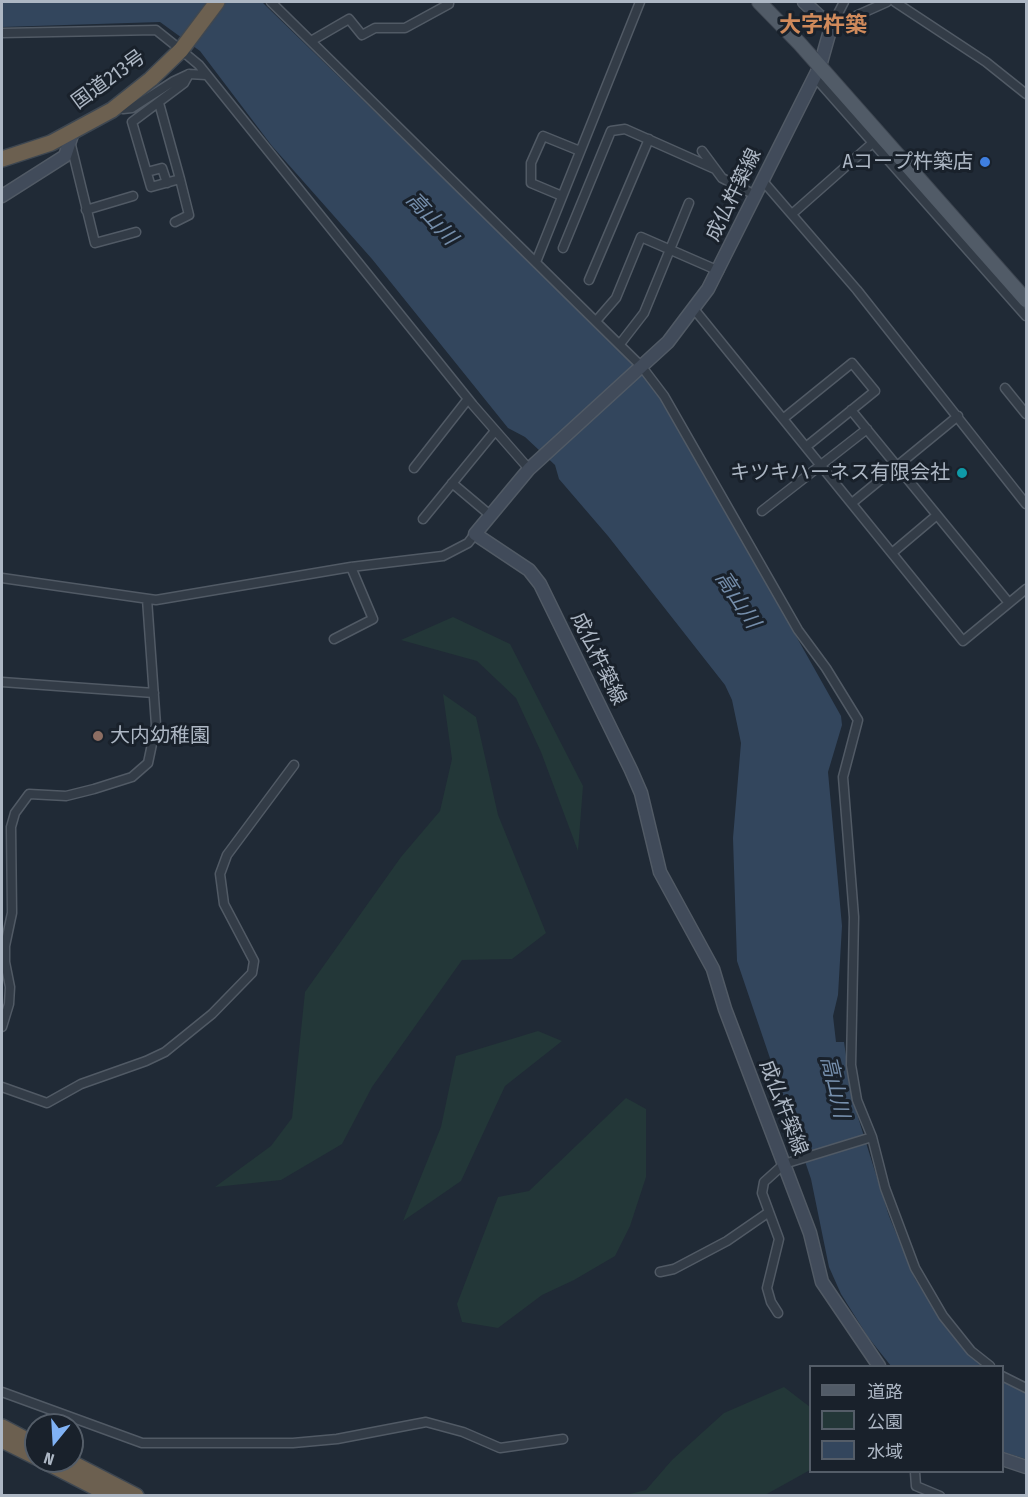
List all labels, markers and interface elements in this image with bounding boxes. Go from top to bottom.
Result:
district label: 大字杵築 [779,13,867,39]
street label: 国道213号 [67,45,151,115]
street label: 成仏杵築線 [701,145,767,245]
place label: Aコープ杵築店 [842,150,973,174]
marker: Aコープ杵築店 [978,155,992,169]
water label: 高山川 [400,187,462,251]
place label: キツキハーネス有限会社 [730,461,950,485]
marker: キツキハーネス有限会社 [955,466,969,480]
water label: 高山川 [709,567,765,633]
street label: 成仏杵築線 [565,609,631,709]
place label: 大内幼稚園 [110,724,210,748]
marker: 大内幼稚園 [91,729,105,743]
water label: 高山川 [815,1053,853,1121]
street label: 成仏杵築線 [754,1057,812,1159]
legend [809,1365,1004,1473]
text: 道路 [867,1381,903,1403]
text: 公園 [867,1411,903,1433]
north arrow [24,1413,84,1473]
text: 水域 [867,1441,903,1463]
text: N [41,1448,56,1469]

